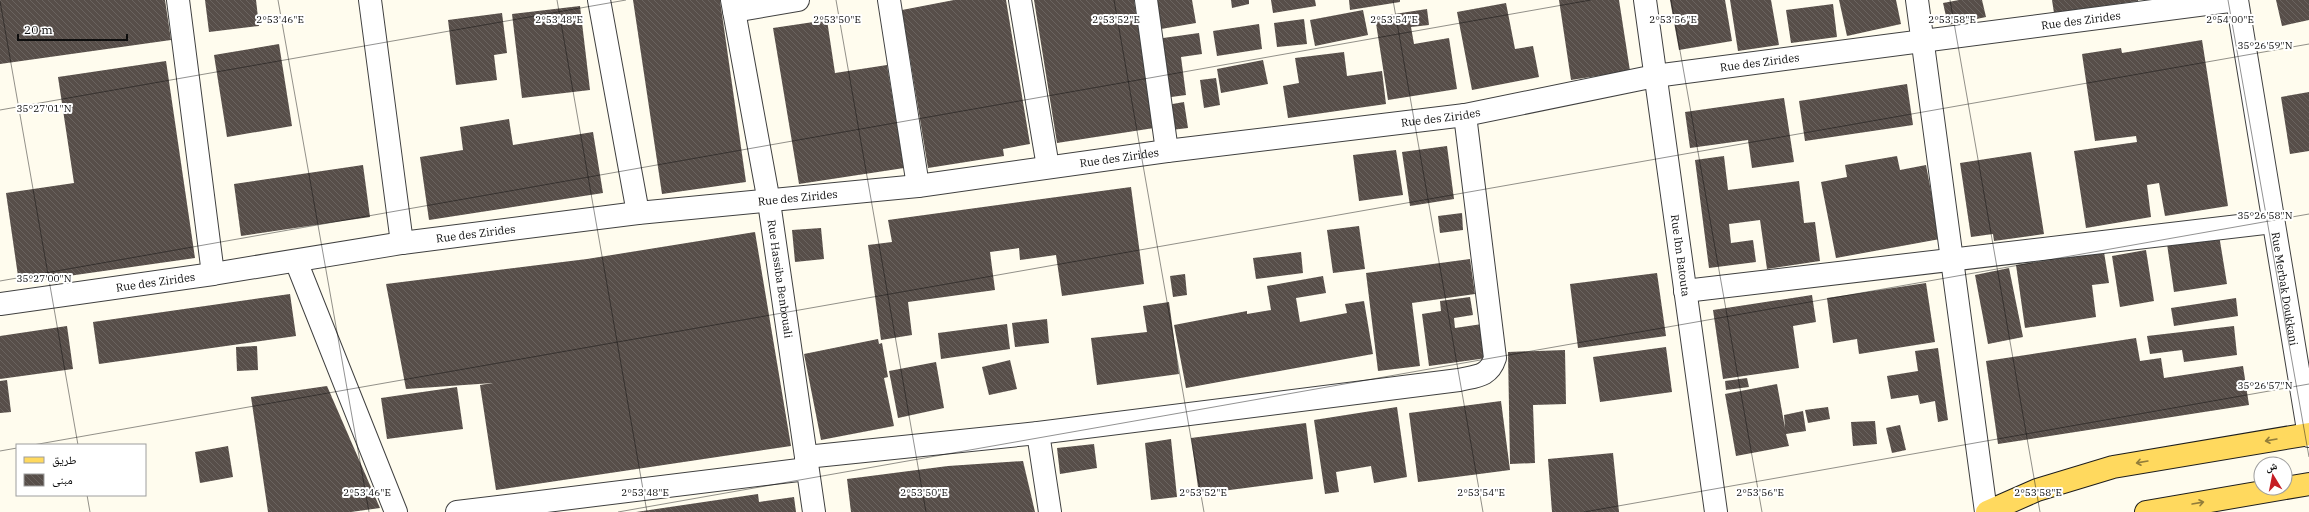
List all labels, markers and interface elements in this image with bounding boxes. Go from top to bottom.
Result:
street label: Rue des Zirides [2040,8,2122,32]
text: 2°53'46"E [256,13,304,26]
text: 2°53'48"E [535,13,583,26]
text: 2°53'50"E [813,13,861,26]
text: 2°53'52"E [1092,13,1140,26]
text: 2°53'54"E [1370,13,1418,26]
text: 2°53'56"E [1649,13,1697,26]
text: 2°53'58"E [1928,13,1976,26]
text: 2°54'00"E [2206,13,2254,26]
scale bar [18,16,127,42]
text: 20 m [24,22,53,37]
text: 35°26'59"N [2238,39,2293,52]
street label: Rue des Zirides [1719,50,1800,74]
text: 35°27'01"N [17,102,72,115]
street label: Rue des Zirides [1400,105,1482,130]
street label: Rue des Zirides [1079,145,1160,170]
street label: Rue des Zirides [757,187,838,208]
text: 35°26'58"N [2238,209,2293,222]
street label: Rue Ibn Batouta [1668,214,1693,297]
street label: Rue Hassiba Benbouali [765,219,796,340]
street label: Rue des Zirides [435,222,516,246]
street label: Rue Merbak Doukkani [2268,231,2301,347]
street label: Rue des Zirides [115,270,196,295]
text: 35°27'00"N [17,272,72,285]
text: 35°26'57"N [2238,379,2293,392]
one-way arrow [2264,436,2277,444]
legend [16,444,146,496]
text: طريق [52,452,77,467]
north arrow [2253,456,2293,496]
one-way arrow [2136,458,2149,466]
text: ش [2264,458,2279,475]
text: مبنى [52,472,73,487]
text: 2°53'46"E [343,486,391,499]
text: 2°53'48"E [621,486,669,499]
text: 2°53'50"E [900,486,948,499]
text: 2°53'52"E [1179,486,1227,499]
text: 2°53'54"E [1457,486,1505,499]
text: 2°53'56"E [1736,486,1784,499]
text: 2°53'58"E [2014,486,2062,499]
one-way arrow [2191,499,2204,507]

